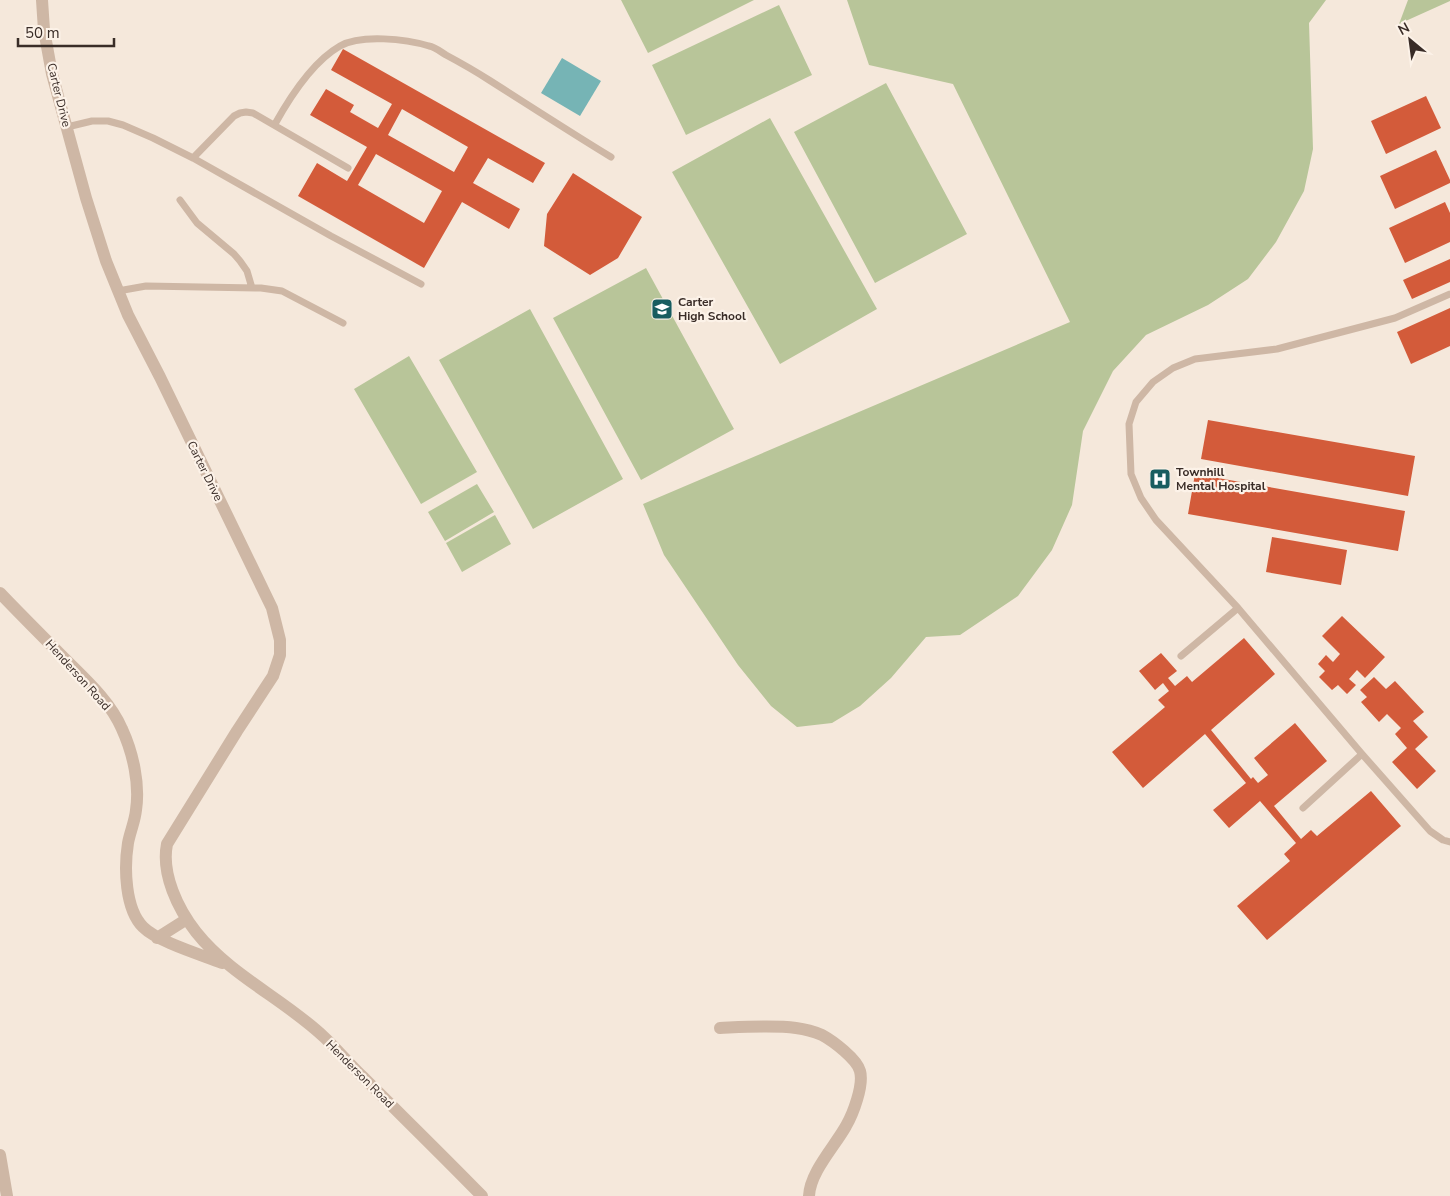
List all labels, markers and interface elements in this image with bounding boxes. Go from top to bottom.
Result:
scale bar [18,15,114,47]
north arrow [1385,15,1435,65]
text: N [1395,18,1413,40]
text: 50 m [25,23,60,43]
street label: Carter Drive [43,61,75,129]
place label: Carter High School [678,294,746,324]
school or university icon: Carter High School [650,297,674,321]
street label: Carter Drive [184,438,226,504]
place label: Townhill Mental Hospital [1176,464,1266,494]
hospital icon: Townhill Mental Hospital [1148,467,1172,491]
street label: Henderson Road [42,636,114,714]
street label: Henderson Road [322,1036,398,1112]

